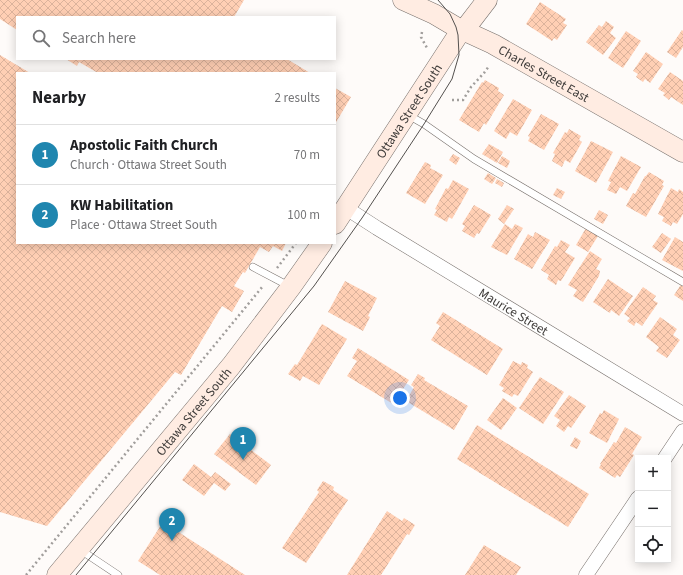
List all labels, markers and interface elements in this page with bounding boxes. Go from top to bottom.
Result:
search box [16,16,336,60]
icon: search [30,27,52,49]
text: Search here [62,28,136,49]
street label: Charles Street East [495,41,593,107]
street label: Ottawa Street South [372,61,447,162]
text: Nearby [32,86,86,110]
text: 2 results [275,89,320,107]
text: Apostolic Faith Church [70,135,218,156]
text: 1 [42,146,48,164]
text: 70 m [294,146,320,164]
text: Church · Ottawa Street South [70,156,227,174]
text: KW Habilitation [70,195,173,216]
text: 2 [42,206,48,224]
text: 100 m [287,206,320,224]
text: Place · Ottawa Street South [70,216,217,234]
street label: Maurice Street [475,284,552,340]
street label: Ottawa Street South [152,364,236,460]
your location [390,388,410,408]
pin: 1 [230,427,256,460]
map controls [635,455,671,563]
button: + [635,455,671,491]
button: − [635,491,671,527]
pin: 2 [159,508,185,541]
button: locate [635,527,671,563]

